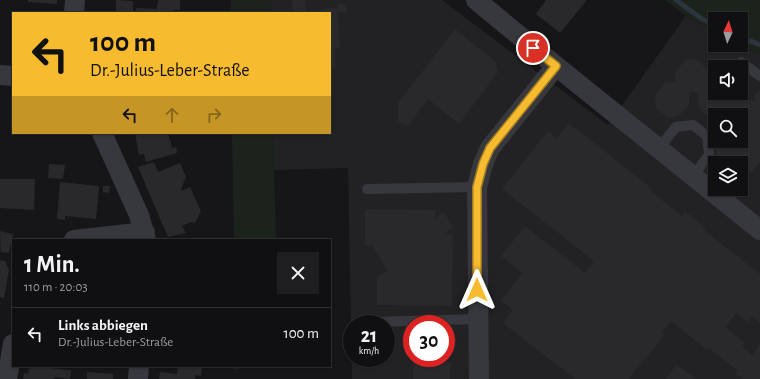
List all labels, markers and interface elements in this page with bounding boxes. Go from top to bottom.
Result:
north arrow [708,12,748,52]
map controls [708,12,748,196]
icon: left [24,28,76,80]
text: 100 m [90,29,156,57]
pin [516,31,550,65]
icon: arrive [522,37,544,59]
button: sound [708,60,748,100]
text: Dr.-Julius-Leber-Straße [90,62,250,80]
icon: left [119,104,141,126]
icon: ahead [161,104,183,126]
icon: right [203,104,225,126]
button: search [708,108,748,148]
button: layers [708,156,748,196]
button: close [277,252,319,294]
text: 1 Min. [24,253,80,277]
position arrow [456,269,498,311]
text: 110 m · 20:03 [24,281,88,294]
speed limit sign: 30 [403,315,455,367]
text: Links abbiegen [58,318,148,333]
icon: left [24,323,46,345]
text: 100 m [284,326,319,341]
text: 21 [361,326,377,346]
text: Dr.-Julius-Leber-Straße [58,336,173,349]
text: km/h [359,346,379,356]

